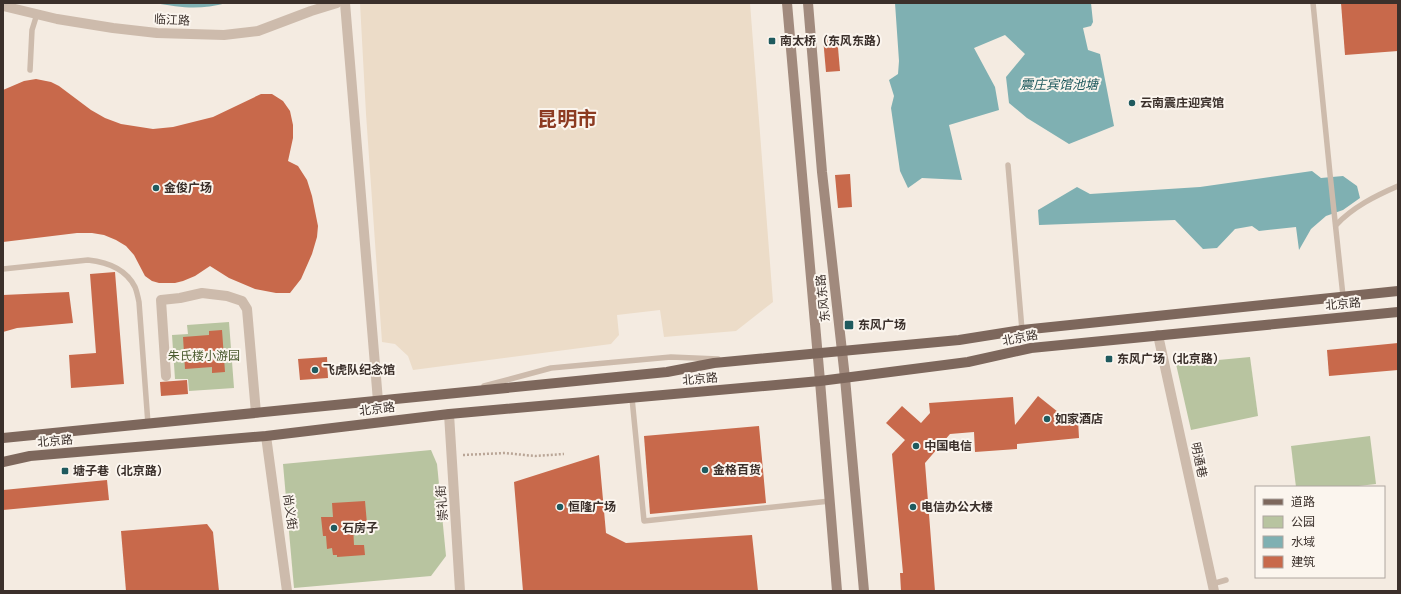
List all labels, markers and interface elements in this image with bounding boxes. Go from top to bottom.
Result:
street label: 临江路 [154,9,191,30]
place label: 南太桥（东风东路） [780,31,888,50]
marker: 南太桥（东风东路） [767,36,777,46]
water label: 震庄宾馆池塘 [1020,74,1100,94]
place label: 云南震庄迎宾馆 [1140,93,1224,112]
marker: 云南震庄迎宾馆 [1127,98,1137,108]
district label: 昆明市 [537,103,597,134]
place label: 金俊广场 [164,178,212,197]
marker: 金俊广场 [151,183,161,193]
street label: 东风东路 [811,273,834,323]
street label: 北京路 [1324,292,1362,315]
place label: 东风广场 [858,315,906,334]
marker: 东风广场 [843,319,855,331]
street label: 北京路 [1000,325,1039,350]
park label: 朱氏楼小游园 [168,346,240,365]
place label: 东风广场（北京路） [1117,349,1225,368]
marker: 东风广场（北京路） [1104,354,1114,364]
place label: 飞虎队纪念馆 [323,360,395,379]
marker: 飞虎队纪念馆 [310,365,320,375]
street label: 北京路 [681,367,719,390]
street label: 北京路 [358,397,396,420]
place label: 如家酒店 [1055,409,1103,428]
marker: 如家酒店 [1042,414,1052,424]
street label: 北京路 [36,429,74,452]
place label: 中国电信 [924,436,972,455]
street label: 明通巷 [1186,440,1213,479]
marker: 中国电信 [911,441,921,451]
place label: 金格百货 [713,460,761,479]
place label: 塘子巷（北京路） [73,461,169,480]
marker: 金格百货 [700,465,710,475]
marker: 塘子巷（北京路） [60,466,70,476]
street label: 崇礼街 [431,484,452,522]
legend [1255,486,1385,578]
text: 道路 [1291,492,1315,511]
street label: 尚义街 [279,493,302,531]
place label: 恒隆广场 [568,497,616,516]
place label: 电信办公大楼 [921,497,993,516]
marker: 恒隆广场 [555,502,565,512]
marker: 电信办公大楼 [908,502,918,512]
text: 公园 [1291,512,1315,531]
place label: 石房子 [342,518,378,537]
marker: 石房子 [329,523,339,533]
text: 水域 [1291,532,1315,551]
text: 建筑 [1291,552,1315,571]

